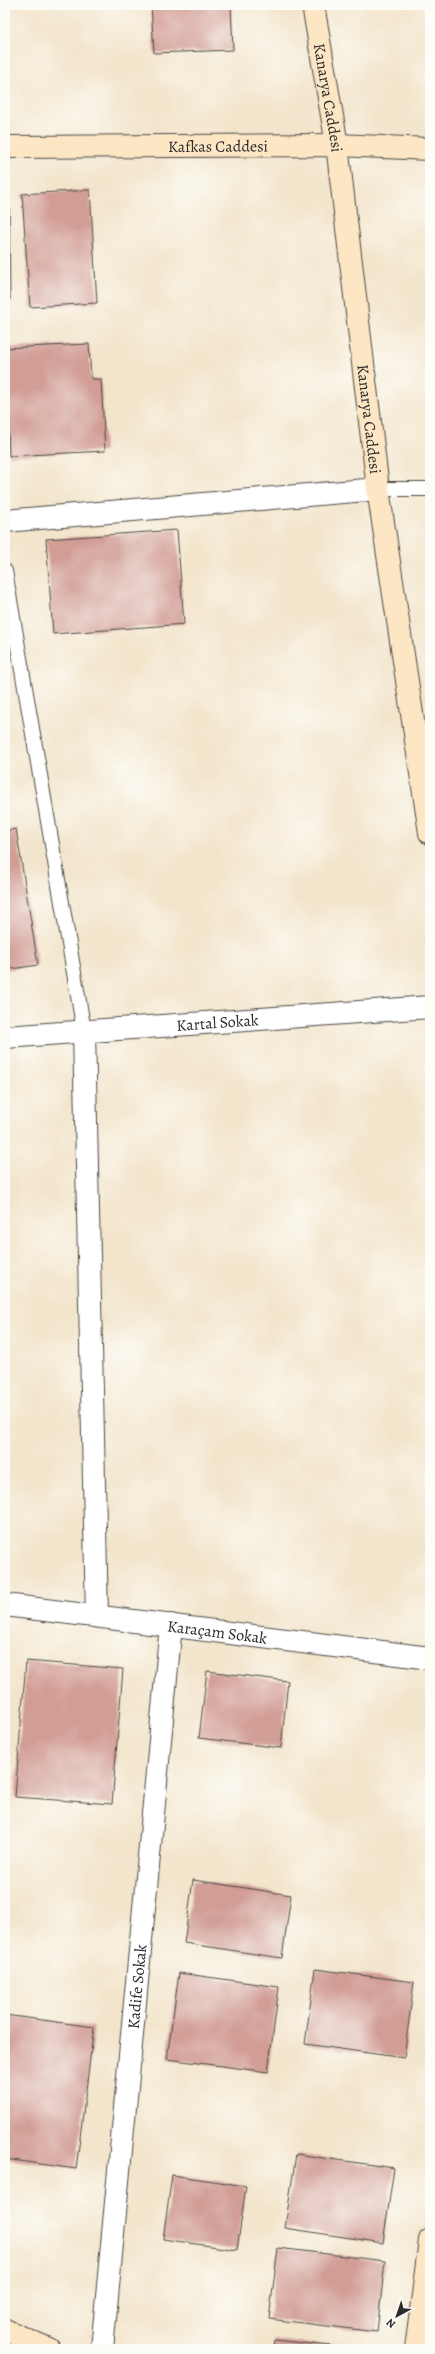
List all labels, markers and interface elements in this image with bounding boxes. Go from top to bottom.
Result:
street label: Kanarya Caddesi [308,42,348,153]
street label: Kafkas Caddesi [168,135,268,158]
street label: Kanarya Caddesi [351,363,386,475]
street label: Kartal Sokak [176,1009,260,1037]
street label: Karaçam Sokak [166,1615,269,1650]
street label: Kadife Sokak [123,1943,153,2030]
north arrow [377,2296,417,2336]
text: N [383,2315,399,2332]

